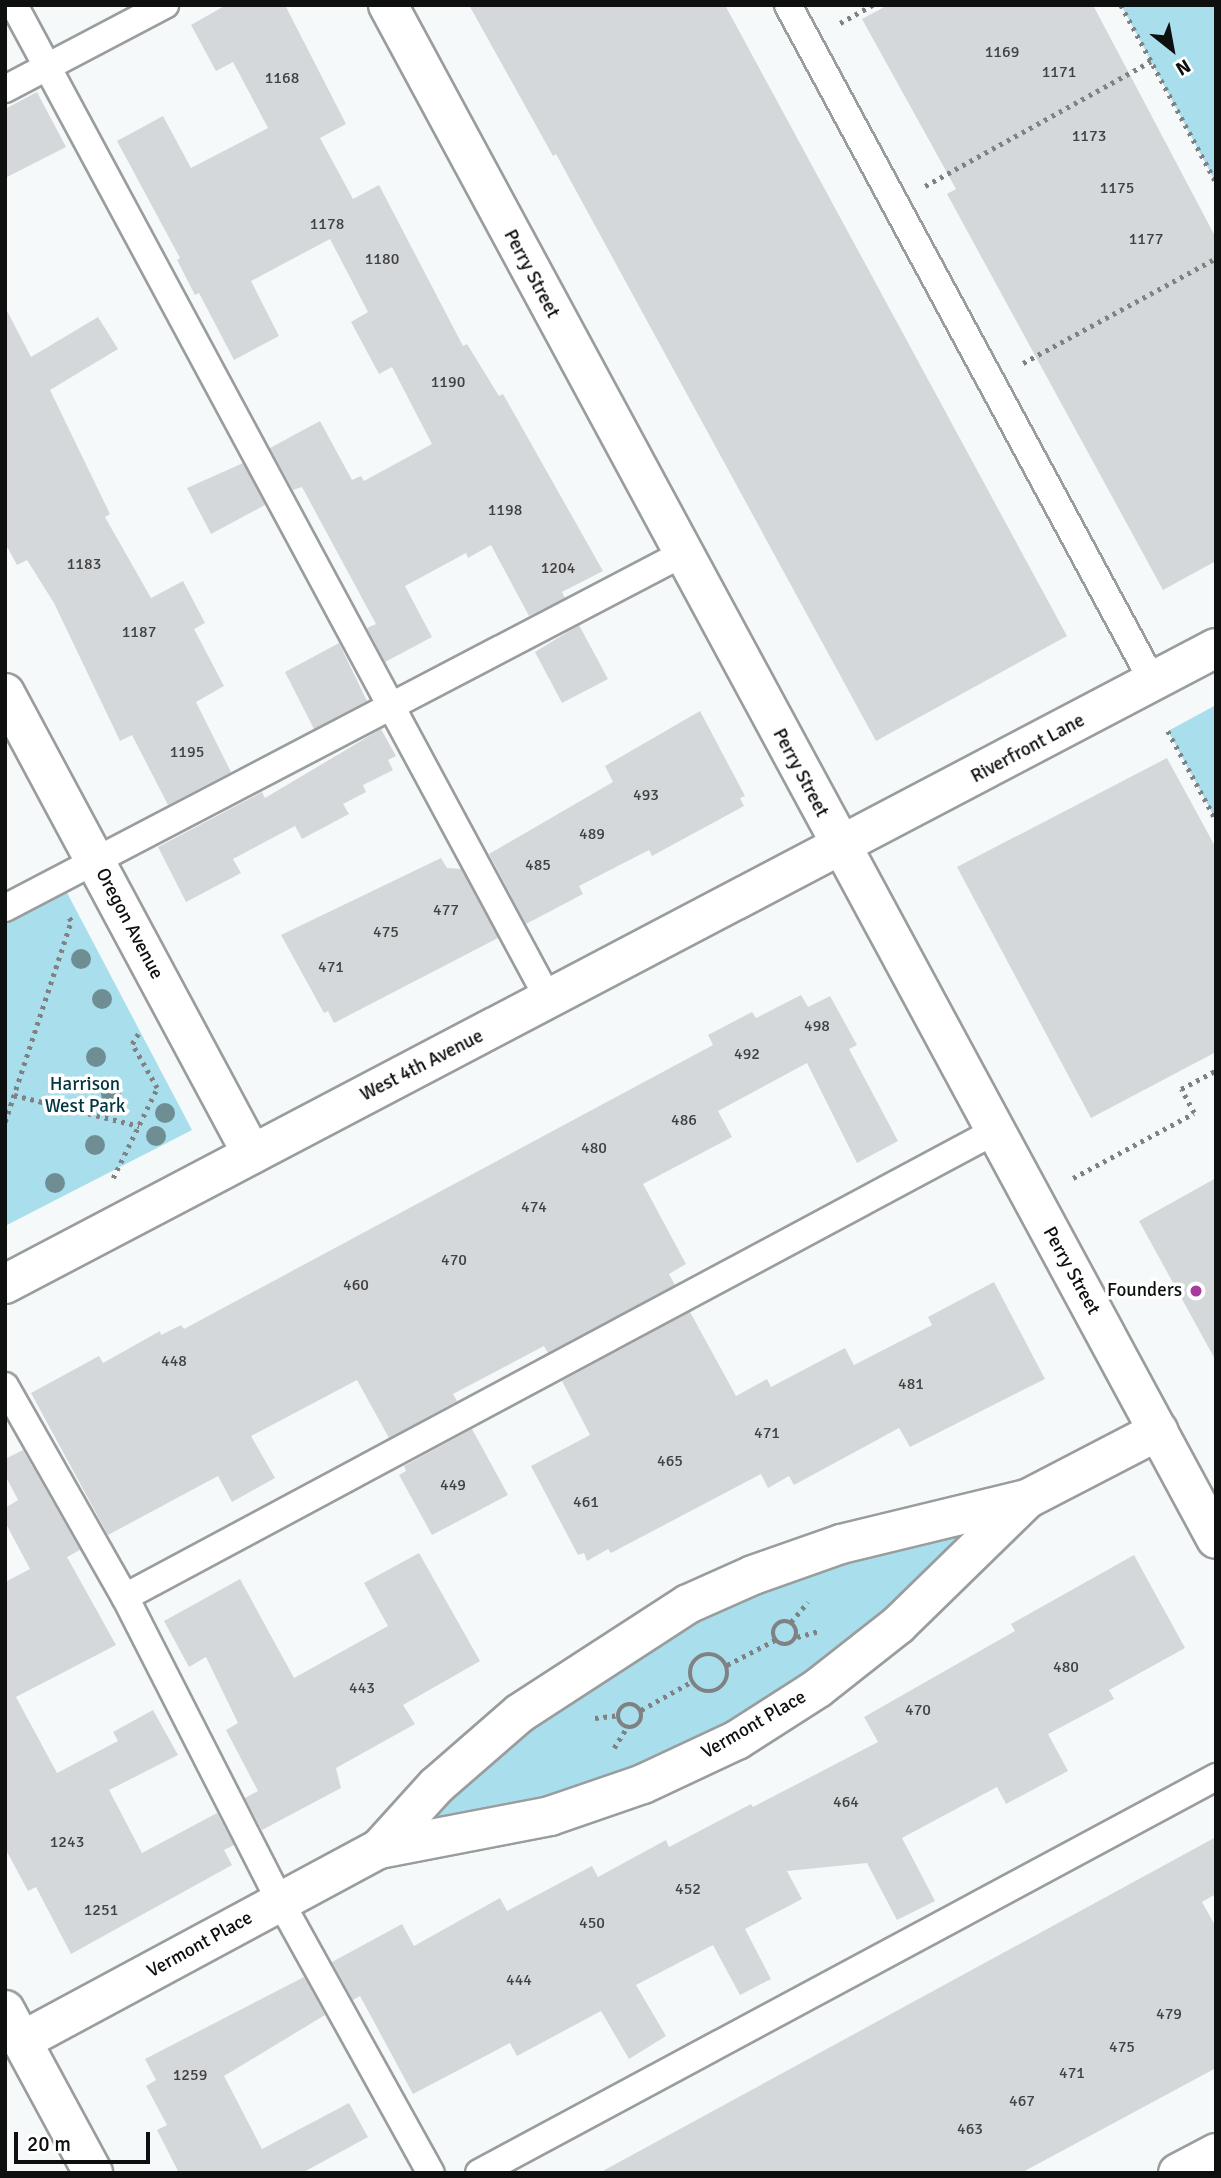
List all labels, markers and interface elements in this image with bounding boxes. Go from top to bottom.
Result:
north arrow [1137,14,1207,84]
house number: 1169 [985,42,1019,62]
text: N [1171,53,1195,81]
house number: 1171 [1042,62,1076,82]
house number: 1168 [265,68,299,88]
house number: 1173 [1072,126,1106,146]
house number: 1175 [1100,178,1134,198]
house number: 1178 [310,214,344,234]
street label: Perry Street [498,226,564,322]
house number: 1177 [1129,229,1163,249]
house number: 1180 [365,249,399,269]
house number: 1190 [431,372,465,392]
house number: 1198 [488,500,522,520]
house number: 1183 [67,554,101,574]
house number: 1204 [541,558,575,578]
house number: 1187 [122,622,156,642]
street label: Riverfront Lane [967,709,1089,789]
street label: Perry Street [767,725,833,821]
house number: 1195 [170,742,204,762]
house number: 493 [633,785,659,805]
house number: 489 [579,824,605,844]
house number: 485 [525,855,551,875]
street label: Oregon Avenue [90,865,168,983]
house number: 477 [433,900,459,920]
house number: 475 [373,922,399,942]
house number: 471 [318,957,344,977]
house number: 498 [804,1016,830,1036]
street label: West 4th Avenue [357,1025,487,1107]
house number: 492 [734,1044,760,1064]
park label: Harrison West Park [45,1074,125,1118]
house number: 486 [671,1110,697,1130]
house number: 480 [581,1138,607,1158]
house number: 474 [521,1197,547,1217]
street label: Perry Street [1038,1223,1104,1319]
house number: 470 [441,1250,467,1270]
house number: 460 [343,1275,369,1295]
place label: Founders [1107,1280,1182,1302]
marker: Founders [1188,1283,1204,1299]
house number: 448 [161,1351,187,1371]
house number: 481 [898,1374,924,1394]
house number: 471 [754,1423,780,1443]
house number: 465 [657,1451,683,1471]
house number: 449 [440,1475,466,1495]
house number: 461 [573,1492,599,1512]
house number: 480 [1053,1657,1079,1677]
house number: 443 [349,1678,375,1698]
street label: Vermont Place [698,1686,810,1764]
house number: 470 [905,1700,931,1720]
house number: 464 [833,1792,859,1812]
house number: 1243 [50,1832,84,1852]
house number: 452 [675,1879,701,1899]
house number: 1251 [84,1900,118,1920]
street label: Vermont Place [143,1907,257,1983]
house number: 450 [579,1913,605,1933]
house number: 444 [506,1970,532,1990]
house number: 479 [1156,2004,1182,2024]
house number: 475 [1109,2037,1135,2057]
house number: 471 [1059,2063,1085,2083]
house number: 1259 [173,2065,207,2085]
house number: 467 [1009,2091,1035,2111]
scale bar [18,2118,154,2162]
house number: 463 [957,2119,983,2139]
text: 20 m [27,2131,71,2157]

